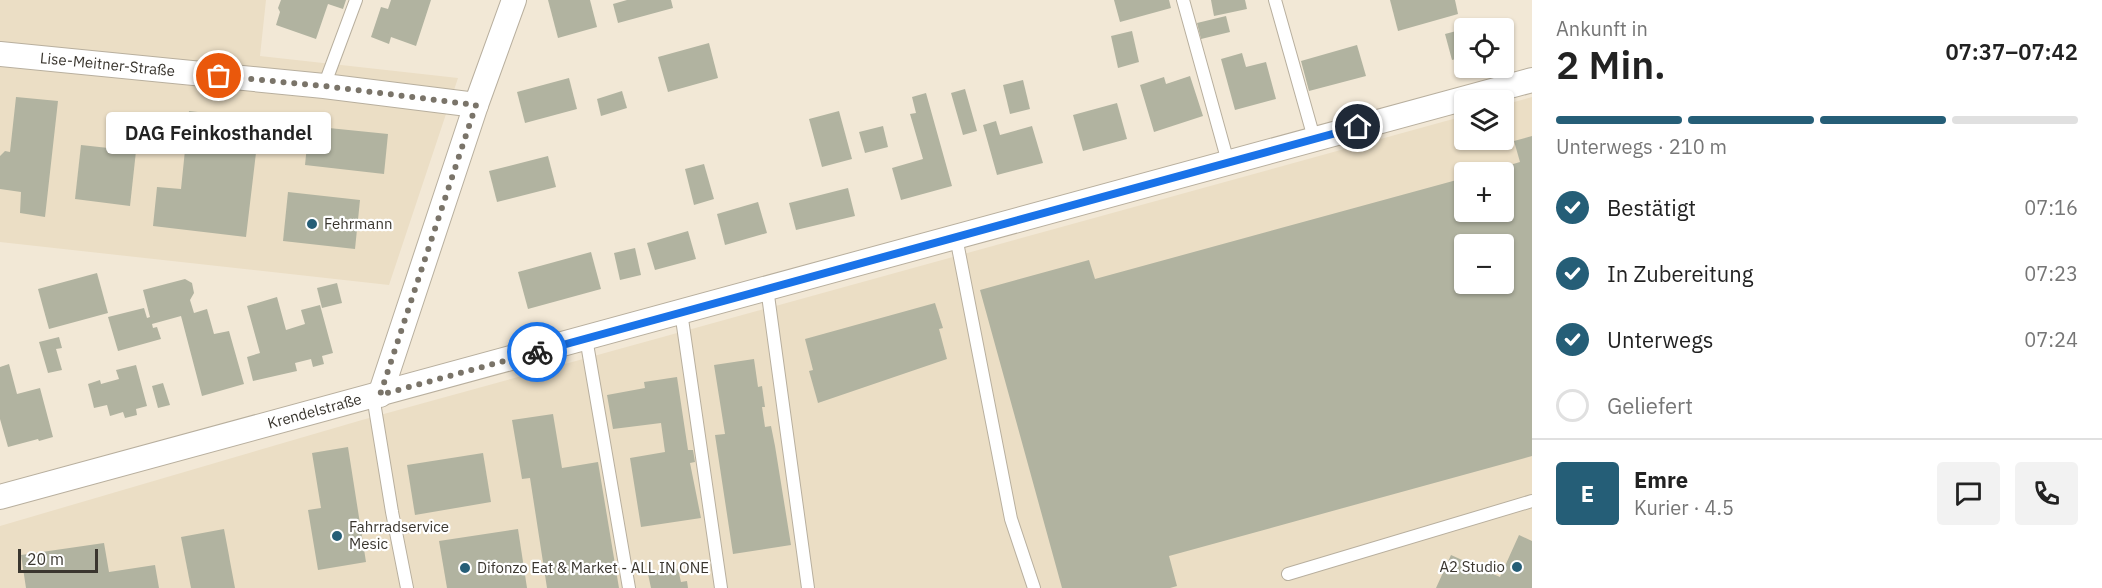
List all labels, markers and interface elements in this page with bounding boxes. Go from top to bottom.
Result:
text: Ankunft in [1556,15,1648,42]
map controls [1454,18,1514,294]
button: locate [1454,18,1514,78]
text: 07:37–07:42 [1945,37,2078,66]
text: 2 Min. [1556,39,1666,90]
street label: Lise-Meitner-Straße [39,48,176,80]
pin [193,50,244,101]
icon: bag [202,59,235,92]
button: layers [1454,90,1514,150]
pin [1332,101,1383,152]
icon: home [1341,110,1374,143]
callout: DAG Feinkosthandel [106,112,332,154]
text: DAG Feinkosthandel [125,119,312,146]
text: Unterwegs · 210 m [1556,133,1727,160]
button: + [1454,162,1514,222]
icon: check [1556,191,1589,224]
text: Bestätigt [1607,193,1696,222]
text: 07:16 [2024,194,2078,221]
place label: Fehrmann [324,214,392,233]
marker: Fehrmann [305,217,319,231]
button: − [1454,234,1514,294]
icon: check [1556,257,1589,290]
text: In Zubereitung [1607,259,1753,288]
text: 07:23 [2024,260,2078,287]
courier [507,322,567,382]
icon: check [1556,323,1589,356]
text: Unterwegs [1607,325,1714,354]
text: 07:24 [2024,326,2078,353]
icon: bike [521,336,554,369]
street label: Krendelstraße [265,389,363,433]
text: Geliefert [1607,391,1693,420]
button: chat [1937,462,2000,525]
button: phone [2015,462,2078,525]
text: Emre [1634,465,1688,494]
text: E [1581,479,1594,508]
text: Kurier · 4.5 [1634,494,1734,521]
place label: Fahrradservice Mesic [349,517,449,553]
marker: Fahrradservice Mesic [330,529,344,543]
scale bar [18,546,98,574]
text: 20 m [27,549,64,569]
place label: A2 Studio [1439,557,1505,576]
place label: Difonzo Eat & Market - ALL IN ONE [477,558,709,577]
marker: A2 Studio [1510,560,1524,574]
marker: Difonzo Eat & Market - ALL IN ONE [458,561,472,575]

